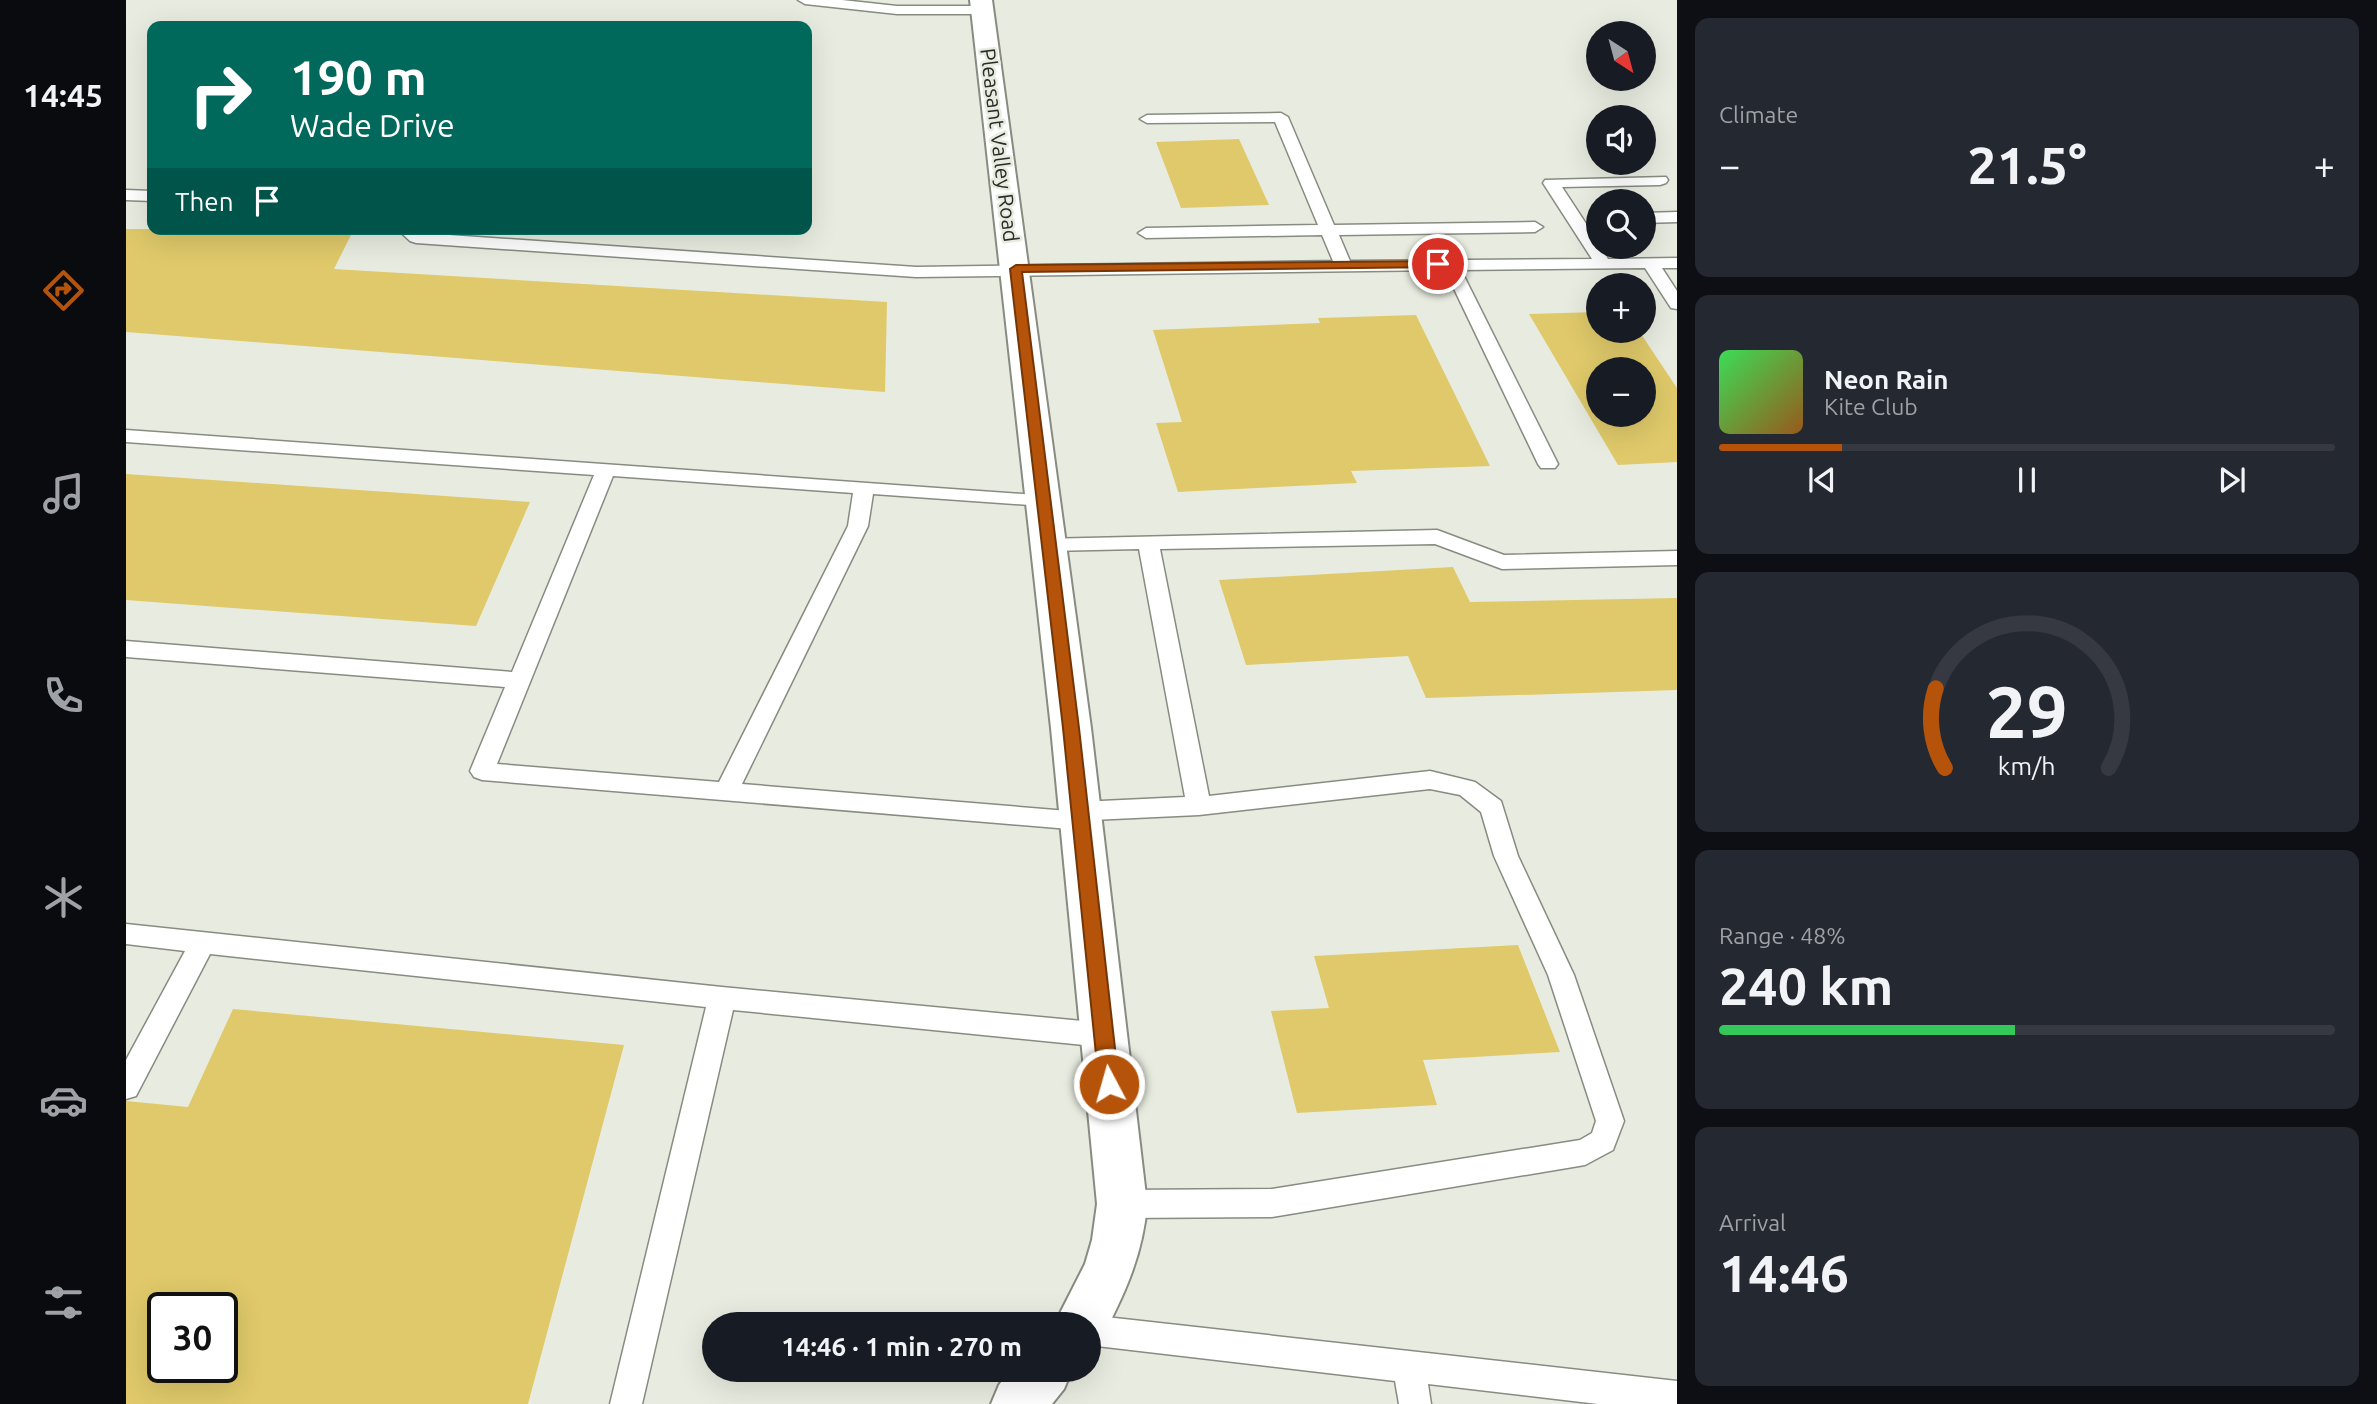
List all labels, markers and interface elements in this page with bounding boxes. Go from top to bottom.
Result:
north arrow [1586,21,1656,91]
map controls [1586,21,1656,427]
street label: Pleasant Valley Road [976,47,1024,243]
icon: right [175,49,266,140]
text: 190 m [290,49,427,104]
text: 14:45 [23,77,103,113]
text: Climate [1719,102,1798,127]
button: sound [1586,105,1656,175]
text: Wade Drive [290,107,455,143]
text: 21.5° [1967,136,2087,194]
text: − [1719,144,1740,186]
text: + [2314,144,2335,186]
icon: arrive [248,182,286,220]
text: Then [175,187,234,216]
button: search [1586,189,1656,259]
pin [1408,234,1468,294]
icon: arrive [1419,245,1457,283]
icon: directions [39,266,88,315]
button: + [1586,273,1656,343]
button: − [1586,357,1656,427]
text: Neon Rain [1824,365,1949,394]
text: Kite Club [1824,394,1918,419]
icon: previous [1803,461,1841,499]
icon: pause [2008,461,2046,499]
icon: next [2213,461,2251,499]
icon: music [39,469,88,518]
text: 29 [1986,670,2068,752]
icon: phone [39,671,88,720]
text: km/h [1998,752,2056,780]
icon: climate [39,873,88,922]
text: Range · 48% [1719,923,1846,948]
text: 240 km [1719,957,1893,1015]
position arrow [1072,1047,1146,1121]
icon: car [39,1076,88,1125]
text: Arrival [1719,1210,1786,1235]
text: 14:46 [1719,1244,1849,1302]
icon: filters [39,1278,88,1327]
speed limit sign: 30 [147,1292,238,1383]
text: 14:46 · 1 min · 270 m [781,1332,1022,1361]

